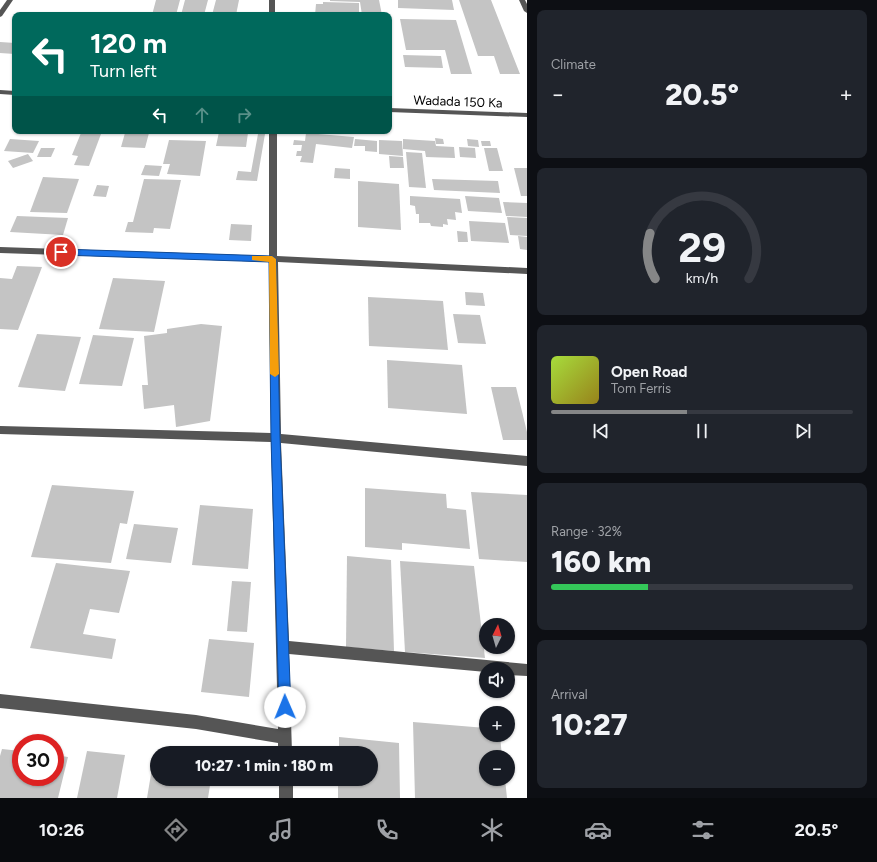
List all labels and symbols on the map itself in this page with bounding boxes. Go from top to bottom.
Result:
street label: Wadada 150 Ka [413,92,503,111]
pin [44,235,78,269]
north arrow [479,618,515,654]
position arrow [264,686,306,728]
speed limit sign: 30 [12,734,64,786]

